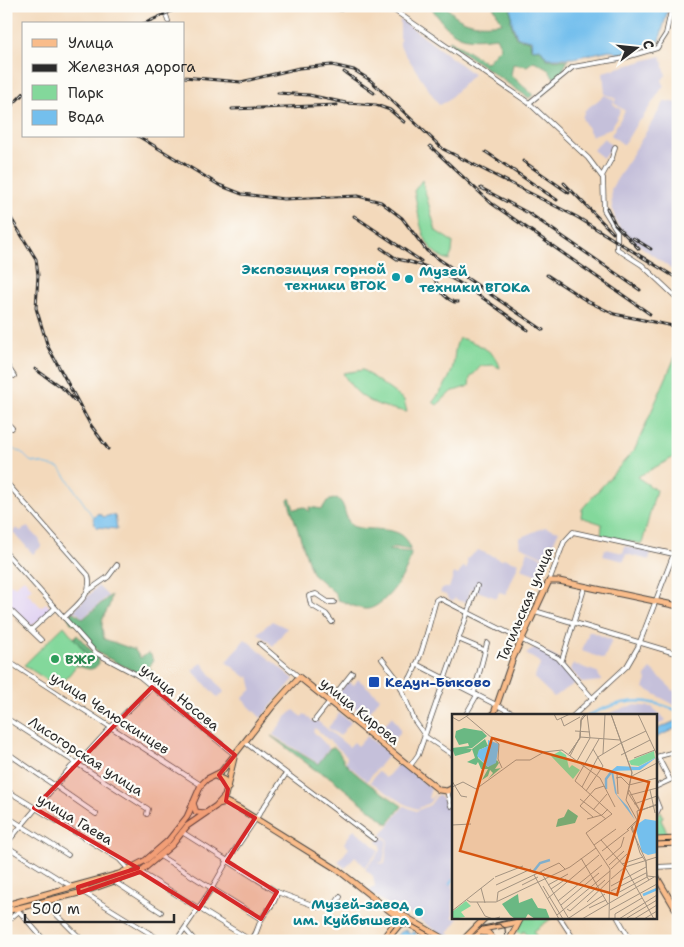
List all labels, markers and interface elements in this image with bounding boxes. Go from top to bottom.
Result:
legend [22,22,185,138]
north arrow [612,22,662,72]
text: Улица [68,33,114,53]
text: С [639,38,658,51]
text: Железная дорога [68,57,196,77]
text: Парк [68,83,104,103]
text: Вода [68,107,105,127]
place label: Экспозиция горной техники ВГОК [242,260,386,294]
place label: Музей техники ВГОКа [419,262,531,296]
marker: Экспозиция горной техники ВГОК [390,271,402,283]
marker: Музей техники ВГОКа [403,273,415,285]
street label: Тагильская улица [493,544,557,664]
place label: ВЖР [65,650,96,668]
marker: ВЖР [49,653,61,665]
street label: улица Носова [137,660,224,735]
street label: улица Челюскинцев [47,668,173,758]
street label: улица Кирова [317,673,404,749]
place label: Кедун-Быково [385,673,491,691]
marker: Кедун-Быково [367,675,381,689]
street label: Лисогорская улица [25,712,147,800]
inset map [452,714,656,920]
street label: улица Гаева [34,789,116,849]
scale bar [25,892,174,924]
place label: Музей-завод им. Куйбышева [293,895,409,929]
text: 500 m [32,899,80,919]
marker: Музей-завод им. Куйбышева [413,906,425,918]

